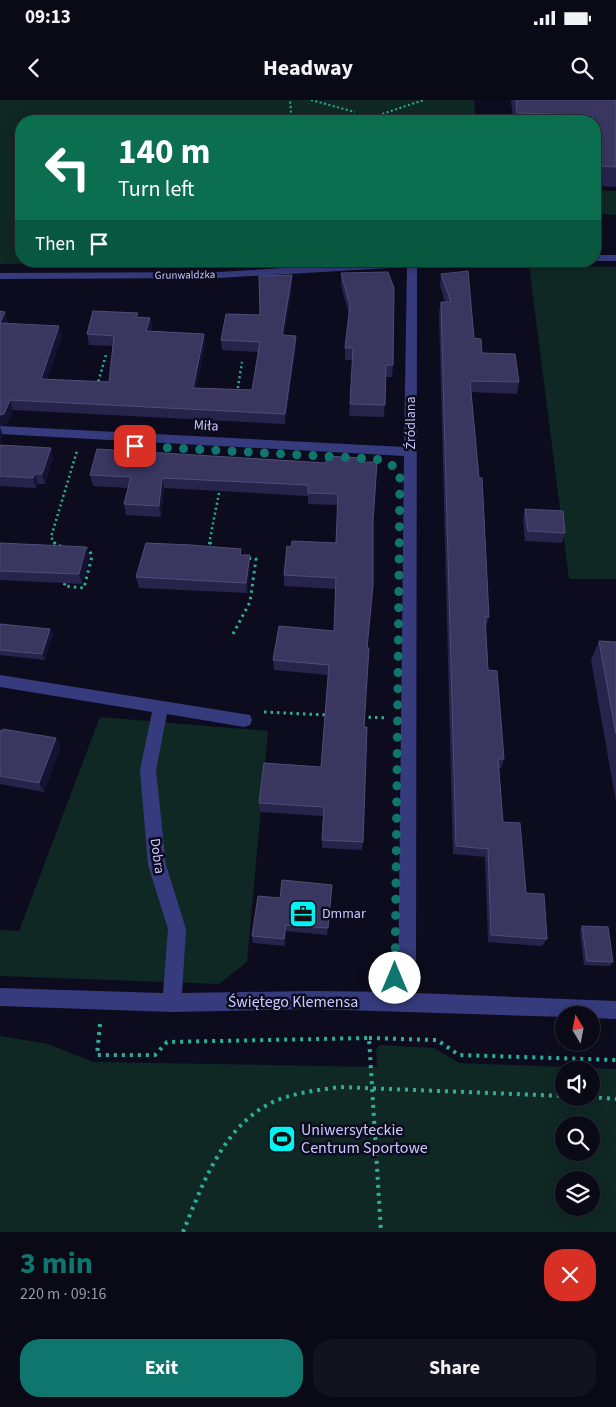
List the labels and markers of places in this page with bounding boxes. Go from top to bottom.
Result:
pin [114,425,156,467]
office icon: Dmmar [288,899,318,929]
place label: Dmmar [322,904,366,924]
place label: Uniwersyteckie Centrum Sportowe [301,1119,428,1159]
sports icon: Uniwersyteckie Centrum Sportowe [267,1124,297,1154]

